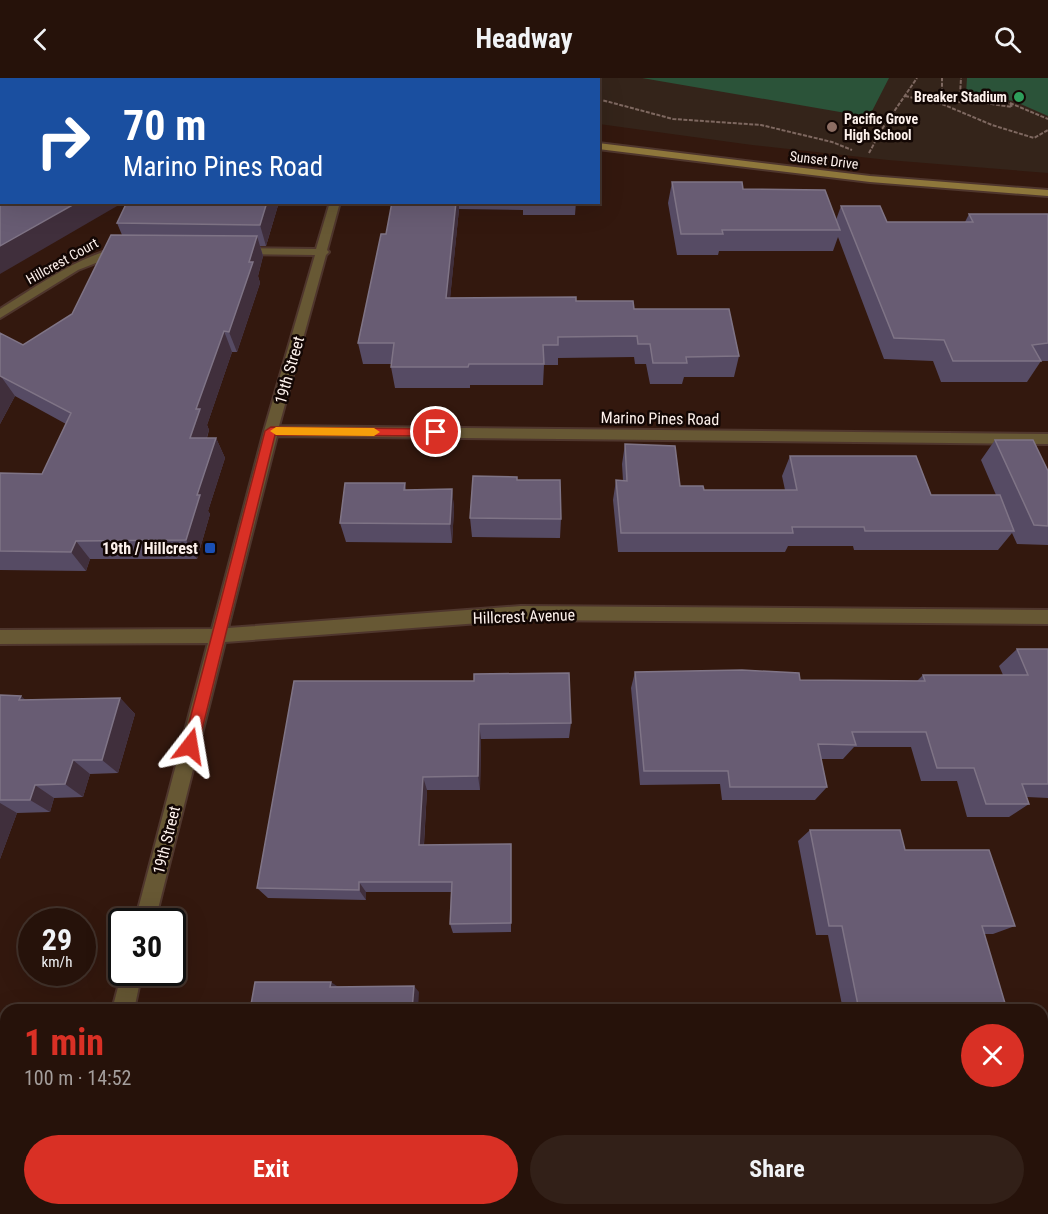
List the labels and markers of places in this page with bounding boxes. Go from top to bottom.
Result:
place label: Breaker Stadium [914,89,1007,105]
marker: Breaker Stadium [1012,90,1026,104]
place label: Pacific Grove High School [844,111,918,143]
marker: Pacific Grove High School [825,120,839,134]
pin [410,406,461,457]
place label: 19th / Hillcrest [102,539,198,558]
marker: 19th / Hillcrest [203,541,217,555]

